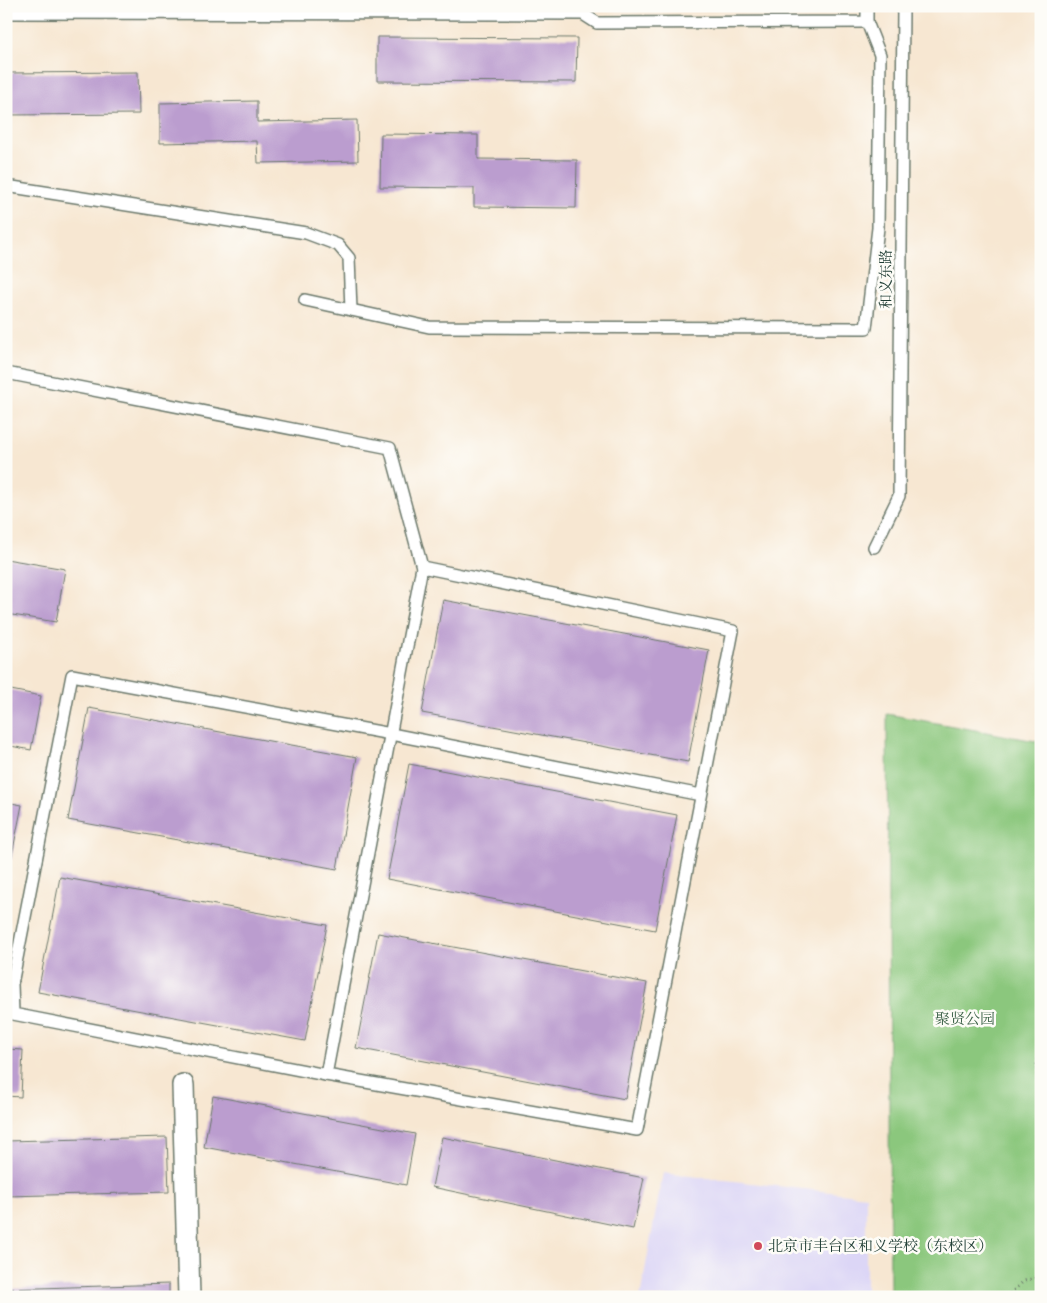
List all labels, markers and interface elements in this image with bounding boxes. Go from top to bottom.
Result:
street label: 和义东路 [877,249,896,309]
park label: 聚贤公园 [935,1010,995,1029]
place label: 北京市丰台区和义学校（东校区） [768,1237,993,1256]
marker: 北京市丰台区和义学校（东校区） [752,1240,764,1252]

